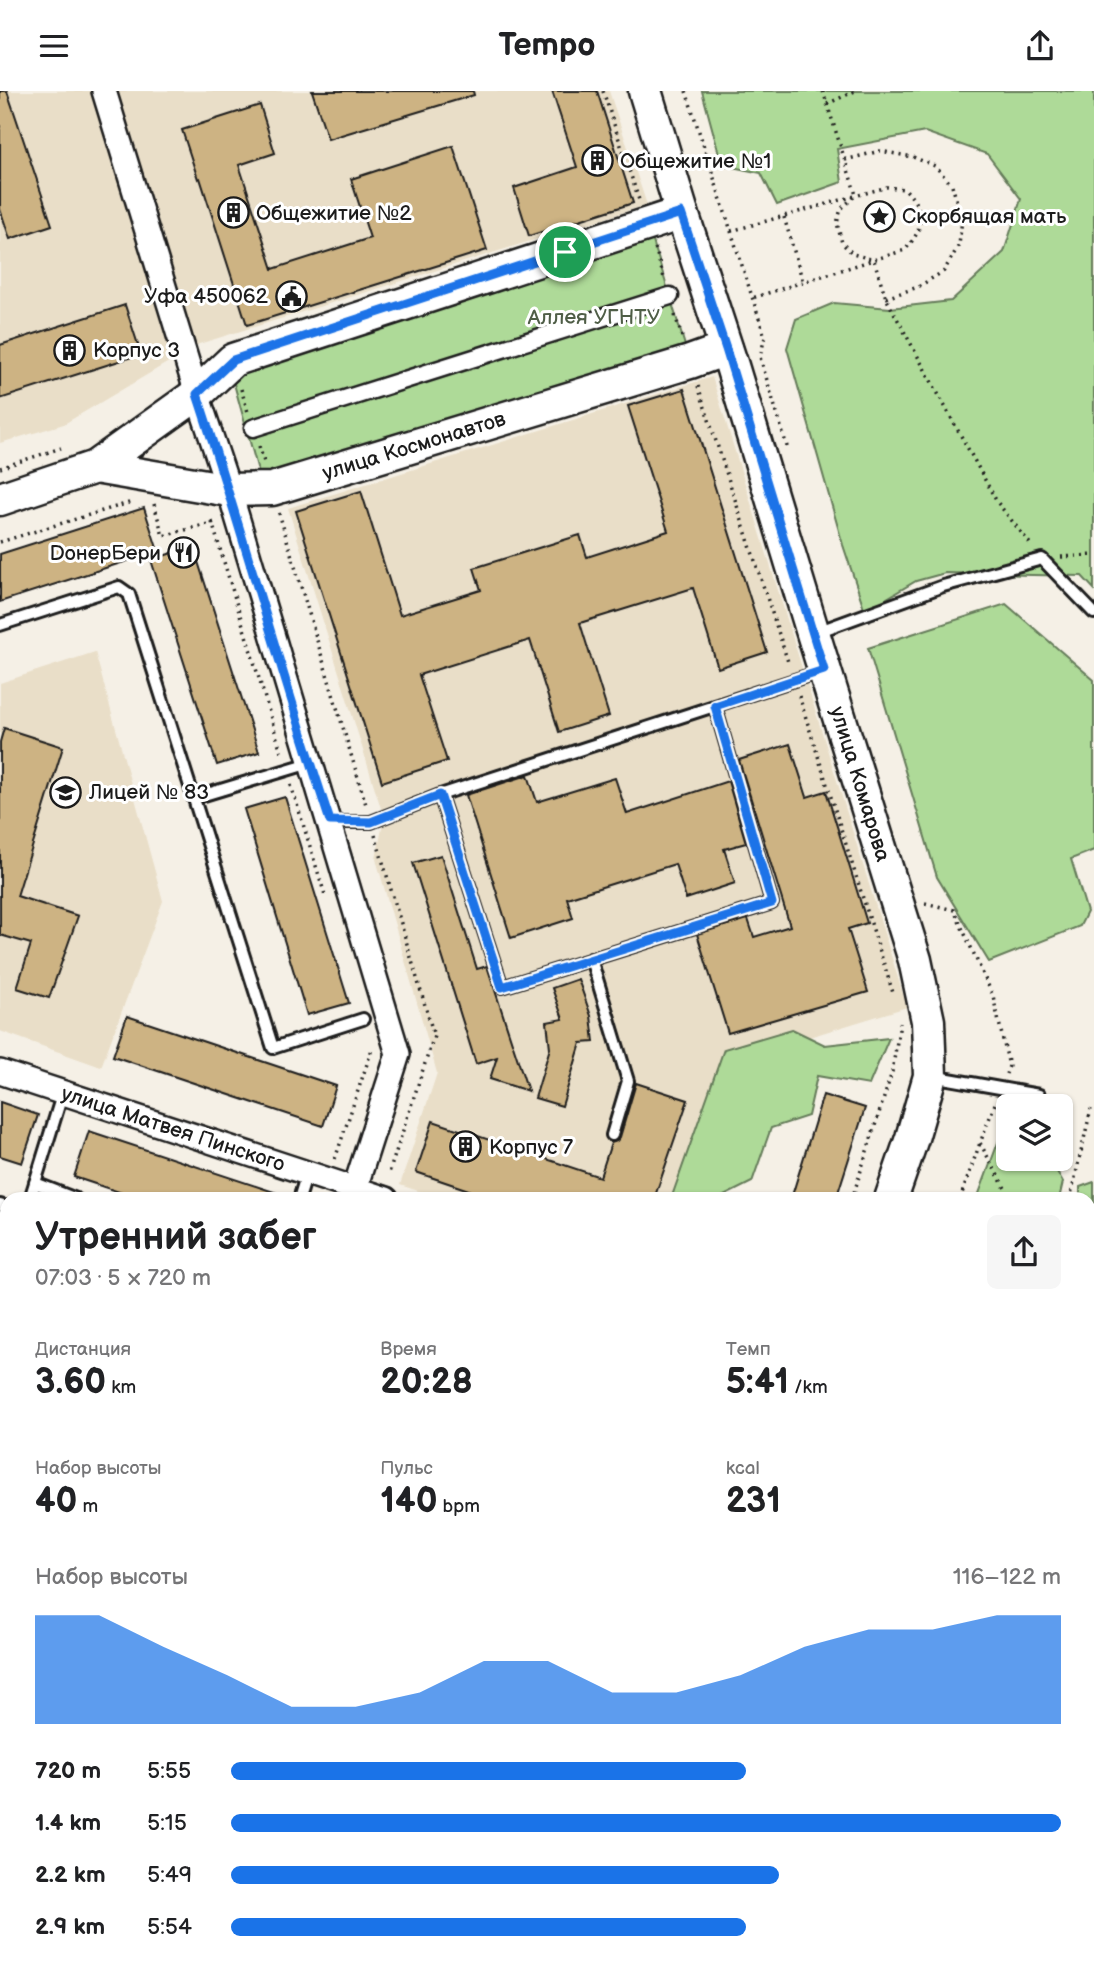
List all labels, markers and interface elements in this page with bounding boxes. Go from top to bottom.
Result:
text: Tempo [499,26,596,65]
icon: menu [35,27,73,65]
icon: share [1021,27,1059,65]
building icon: Общежитие №1 [580,144,614,178]
place label: Общежитие №1 [620,149,771,174]
building icon: Общежитие №2 [216,196,250,230]
place icon: Скорбящая мать [862,199,896,233]
place label: Общежитие №2 [256,201,412,226]
place label: Скорбящая мать [902,204,1067,229]
pin [535,222,595,282]
icon: arrive [546,233,584,271]
public building icon: Уфа 450062 [274,279,308,313]
place label: Уфа 450062 [144,284,269,309]
park label: Аллея УГНТУ [527,305,660,330]
building icon: Корпус 3 [53,333,87,367]
place label: Корпус 3 [93,338,180,363]
street label: улица Космонавтов [320,406,509,486]
restaurant icon: DонерБери [167,536,201,570]
place label: DонерБери [49,541,161,566]
street label: улица Комарова [825,703,896,865]
school or university icon: Лицей № 83 [49,775,83,809]
place label: Лицей № 83 [88,780,209,805]
street label: улица Матвея Пинского [58,1081,288,1177]
map controls [996,1094,1073,1171]
button: layers [996,1094,1073,1171]
building icon: Корпус 7 [449,1130,483,1164]
place label: Корпус 7 [489,1135,574,1160]
text: Утренний забег [35,1215,317,1260]
button: share [987,1215,1061,1289]
text: 07:03 · 5 × 720 m [35,1264,211,1292]
text: Дистанция [35,1338,131,1361]
text: Время [380,1338,437,1361]
text: Темп [726,1338,771,1361]
text: 3.60 [35,1361,106,1404]
text: 20:28 [380,1361,473,1404]
text: 5:41 [726,1361,789,1404]
text: km [106,1376,136,1399]
text: /km [789,1376,828,1399]
text: Набор высоты [35,1457,161,1480]
text: Пульс [380,1457,433,1480]
text: kcal [726,1457,760,1480]
text: 40 [35,1480,77,1523]
text: 140 [380,1480,437,1523]
text: 231 [726,1480,781,1523]
text: m [77,1495,98,1518]
text: bpm [437,1495,480,1518]
text: Набор высоты [35,1563,188,1591]
text: 116–122 m [953,1563,1061,1591]
text: 720 m [35,1757,101,1785]
text: 5:55 [147,1757,191,1785]
text: 1.4 km [35,1809,101,1837]
text: 5:15 [147,1809,187,1837]
text: 2.2 km [35,1861,106,1889]
text: 5:49 [147,1861,192,1889]
text: 2.9 km [35,1913,105,1941]
text: 5:54 [147,1913,192,1941]

